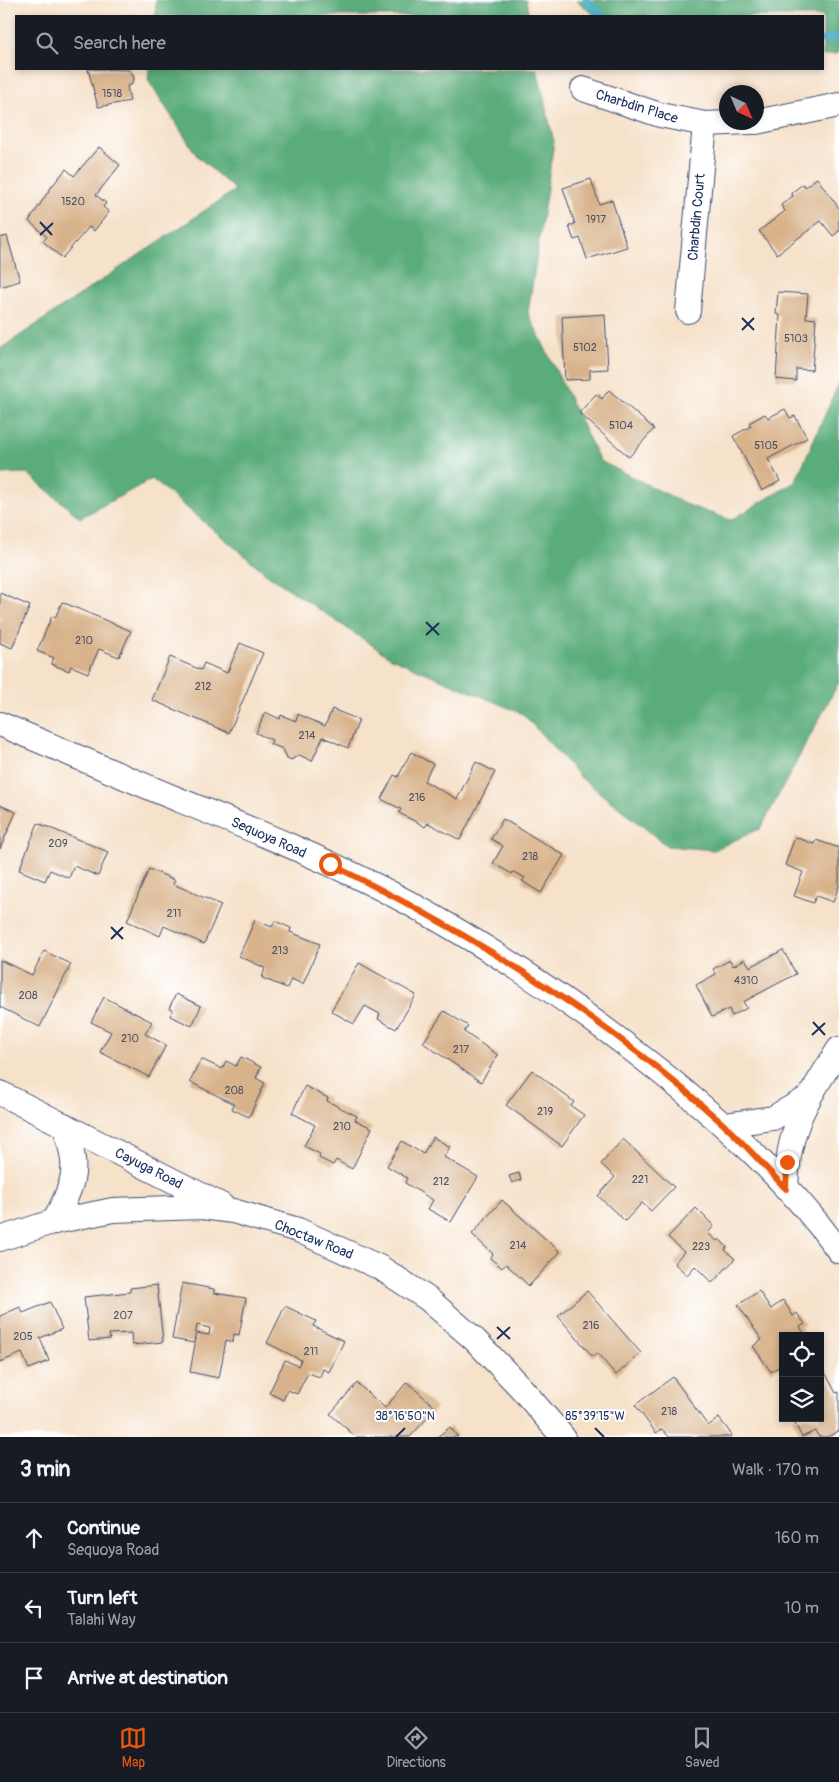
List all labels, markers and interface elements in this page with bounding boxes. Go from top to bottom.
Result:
search box [15,15,824,70]
icon: search [33,29,61,57]
text: Search here [73,31,166,55]
north arrow [719,85,764,130]
street label: Charbdin Place [594,86,680,127]
house number: 1518 [102,87,123,100]
street label: Charbdin Court [684,172,709,261]
house number: 1520 [61,195,85,208]
house number: 1917 [586,213,606,226]
house number: 5103 [784,332,808,345]
house number: 5102 [573,341,597,354]
house number: 5104 [609,419,634,432]
house number: 5105 [754,439,778,452]
house number: 210 [75,634,93,647]
house number: 212 [195,680,211,693]
house number: 214 [299,729,316,742]
house number: 216 [409,791,425,804]
street label: Sequoya Road [228,813,309,862]
house number: 209 [48,837,68,850]
house number: 218 [522,850,538,863]
route start [319,853,342,876]
house number: 211 [167,907,181,920]
house number: 213 [272,944,288,957]
house number: 4310 [734,974,758,987]
house number: 208 [18,989,38,1002]
house number: 210 [121,1032,139,1045]
house number: 217 [453,1043,469,1056]
house number: 208 [224,1084,244,1097]
house number: 219 [537,1105,553,1118]
house number: 210 [333,1120,351,1133]
street label: Cayuga Road [112,1144,186,1193]
route end [776,1151,799,1174]
house number: 221 [632,1173,648,1186]
house number: 212 [433,1175,449,1188]
street label: Choctaw Road [272,1216,356,1263]
house number: 214 [510,1239,527,1252]
house number: 223 [692,1240,710,1253]
house number: 207 [113,1309,133,1322]
house number: 216 [583,1319,599,1332]
house number: 205 [13,1330,33,1343]
map controls [779,1332,824,1422]
button: locate [779,1332,824,1377]
house number: 211 [304,1345,318,1358]
button: layers [779,1377,824,1422]
house number: 218 [661,1405,677,1418]
text: 38°16'50"N [375,1409,435,1424]
text: 85°39'15"W [565,1409,625,1424]
text: 3 min [20,1456,70,1483]
text: Walk · 170 m [732,1460,819,1480]
text: Continue [67,1516,140,1540]
icon: ahead [20,1524,48,1552]
text: 160 m [775,1528,819,1548]
text: Sequoya Road [67,1540,159,1560]
text: Turn left [67,1586,137,1610]
icon: left [20,1594,48,1622]
text: 10 m [784,1598,819,1618]
text: Talahi Way [67,1610,136,1630]
icon: arrive [20,1664,48,1692]
text: Arrive at destination [67,1666,228,1690]
tab: Map [119,1724,147,1771]
tab: Directions [386,1724,446,1771]
tab: Saved [685,1724,720,1771]

